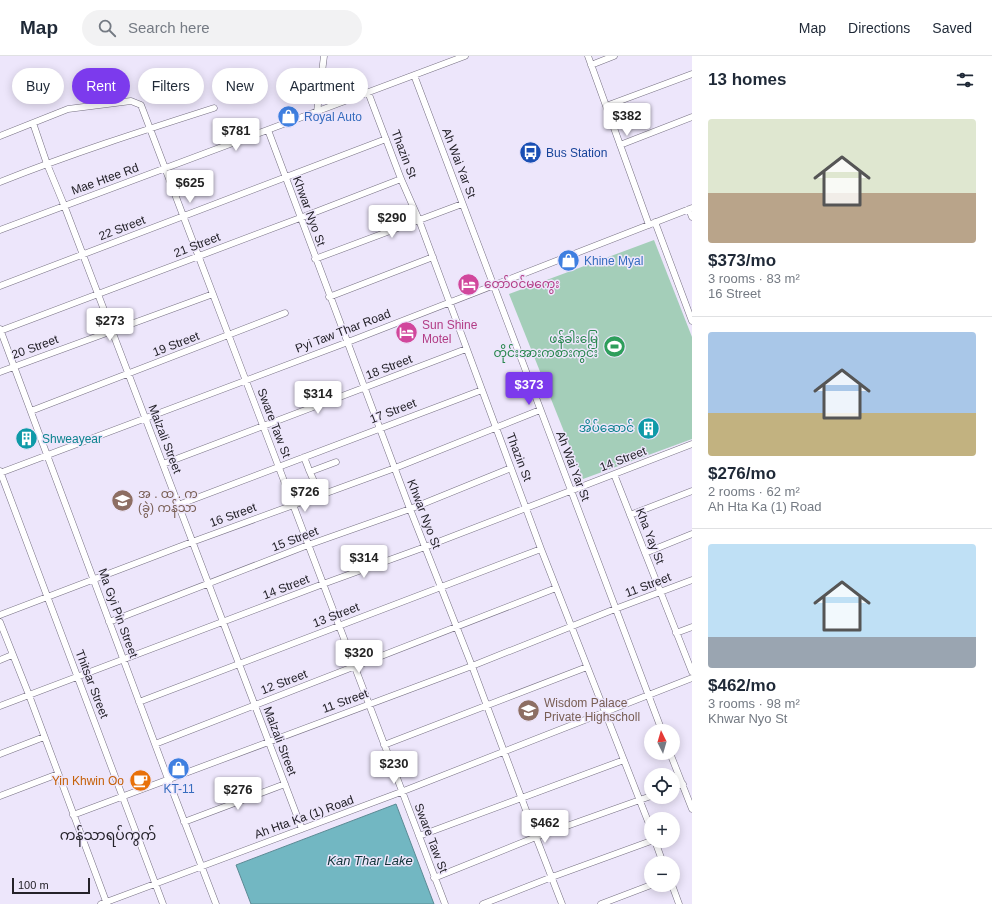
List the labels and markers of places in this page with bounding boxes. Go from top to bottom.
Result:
pin: $382 [603,103,651,137]
shop icon: Royal Auto [276,104,302,130]
place label: Royal Auto [304,110,362,124]
pin: $781 [212,118,260,152]
bus stop icon: Bus Station [517,140,543,166]
place label: Bus Station [546,146,607,160]
pin: $625 [166,170,214,204]
pin: $290 [368,205,416,239]
shop icon: Khine Myal [555,248,581,274]
place label: Khine Myal [584,254,643,268]
hotel icon: တော်ဝင်မကွေး [456,271,482,297]
place label: တော်ဝင်မကွေး [484,275,559,294]
pin: $273 [86,308,134,342]
place label: Sun Shine Motel [422,318,478,346]
hotel icon: Sun Shine Motel [393,319,419,345]
place label: ဖန်ခါးမြေ တိုင်းအားကစားကွင်း [494,330,598,363]
sports icon: ဖန်ခါးမြေ တိုင်းအားကစားကွင်း [601,333,627,359]
pin: $373 [505,372,553,406]
pin: $314 [294,381,342,415]
building icon: အိပ်ဆောင် [636,415,662,441]
place label: အိပ်ဆောင် [579,419,634,435]
building icon: Shweayear [13,426,39,452]
place label: Shweayear [42,432,102,446]
pin: $726 [281,479,329,513]
place label: အ . ထ . က (ခွဲ) ကန်သာ [138,487,198,518]
school or university icon: အ . ထ . က (ခွဲ) ကန်သာ [109,488,135,514]
pin: $314 [340,545,388,579]
pin: $320 [335,640,383,674]
place label: Wisdom Palace Private Highscholl [544,696,640,724]
school or university icon: Wisdom Palace Private Highscholl [515,697,541,723]
pin: $230 [370,751,418,785]
shop icon: KT-11 [166,755,192,781]
cafe icon: Yin Khwin Oo [127,768,153,794]
place label: Yin Khwin Oo [52,774,124,788]
pin: $276 [214,777,262,811]
place label: KT-11 [163,782,195,796]
pin: $462 [521,810,569,844]

